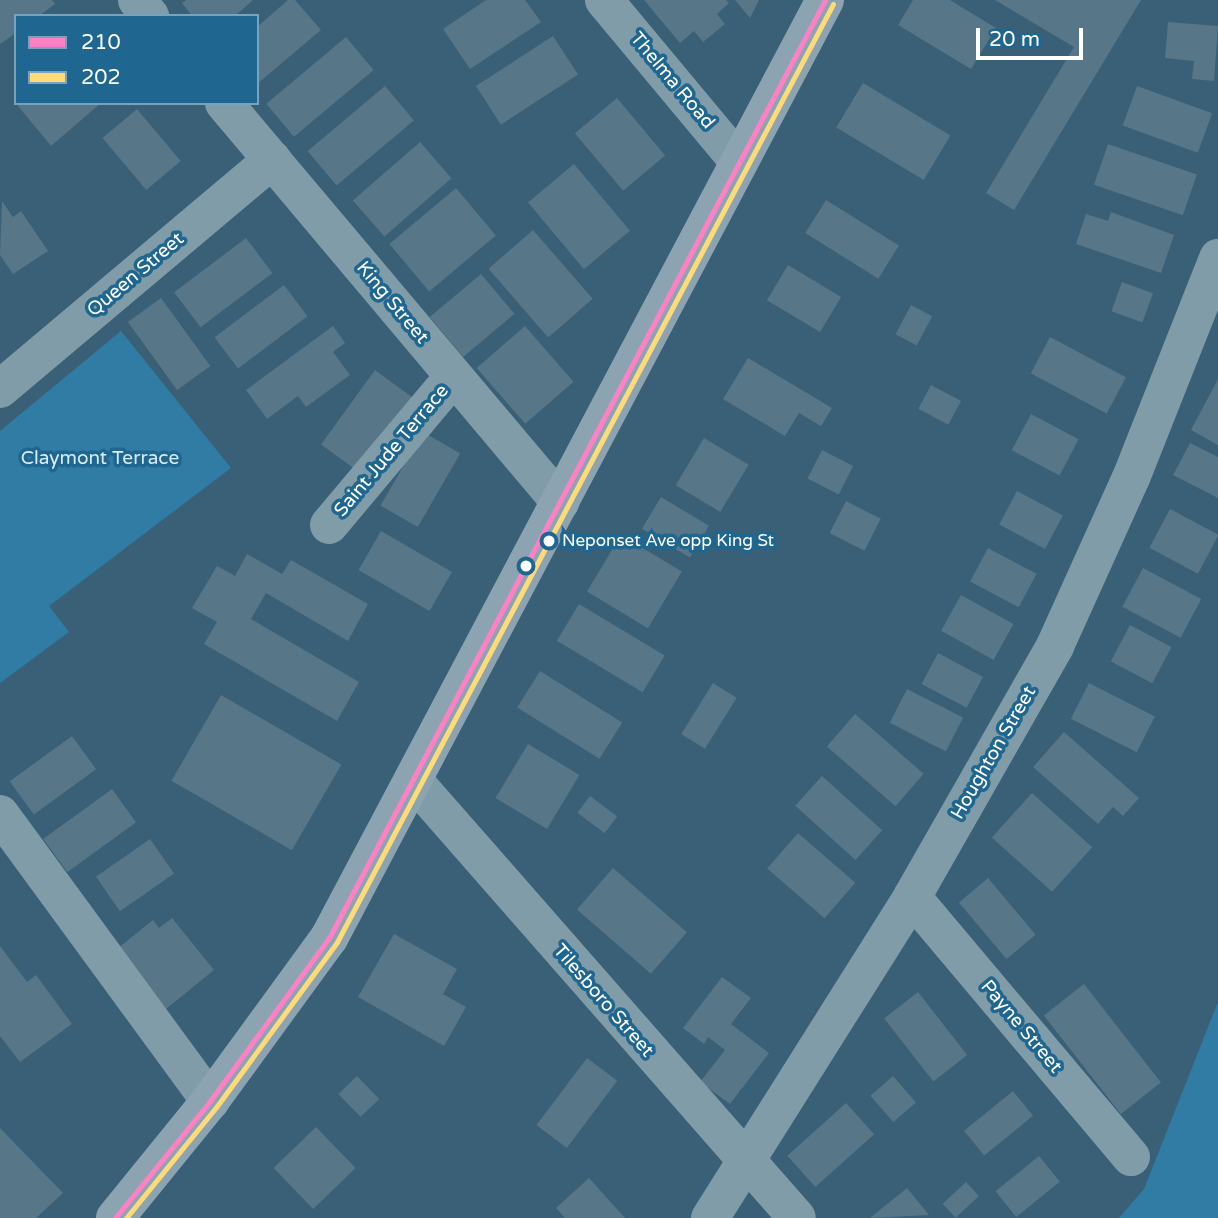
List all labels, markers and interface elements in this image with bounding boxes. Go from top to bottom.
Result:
legend [14,14,259,105]
scale bar [980,14,1087,58]
text: 20 m [989,27,1040,52]
street label: Thelma Road [625,28,719,134]
text: 210 [81,30,121,55]
text: 202 [81,65,121,90]
street label: Queen Street [83,228,189,322]
street label: King Street [351,257,433,349]
street label: Saint Jude Terrace [330,380,454,522]
park label: Claymont Terrace [21,448,179,470]
place label: Neponset Ave opp King St [562,531,774,551]
marker: Neponset Ave opp King St [542,534,556,548]
unlabelled marker [519,559,533,573]
street label: Houghton Street [947,682,1041,824]
street label: Tilesboro Street [548,940,658,1062]
street label: Payne Street [975,976,1067,1078]

